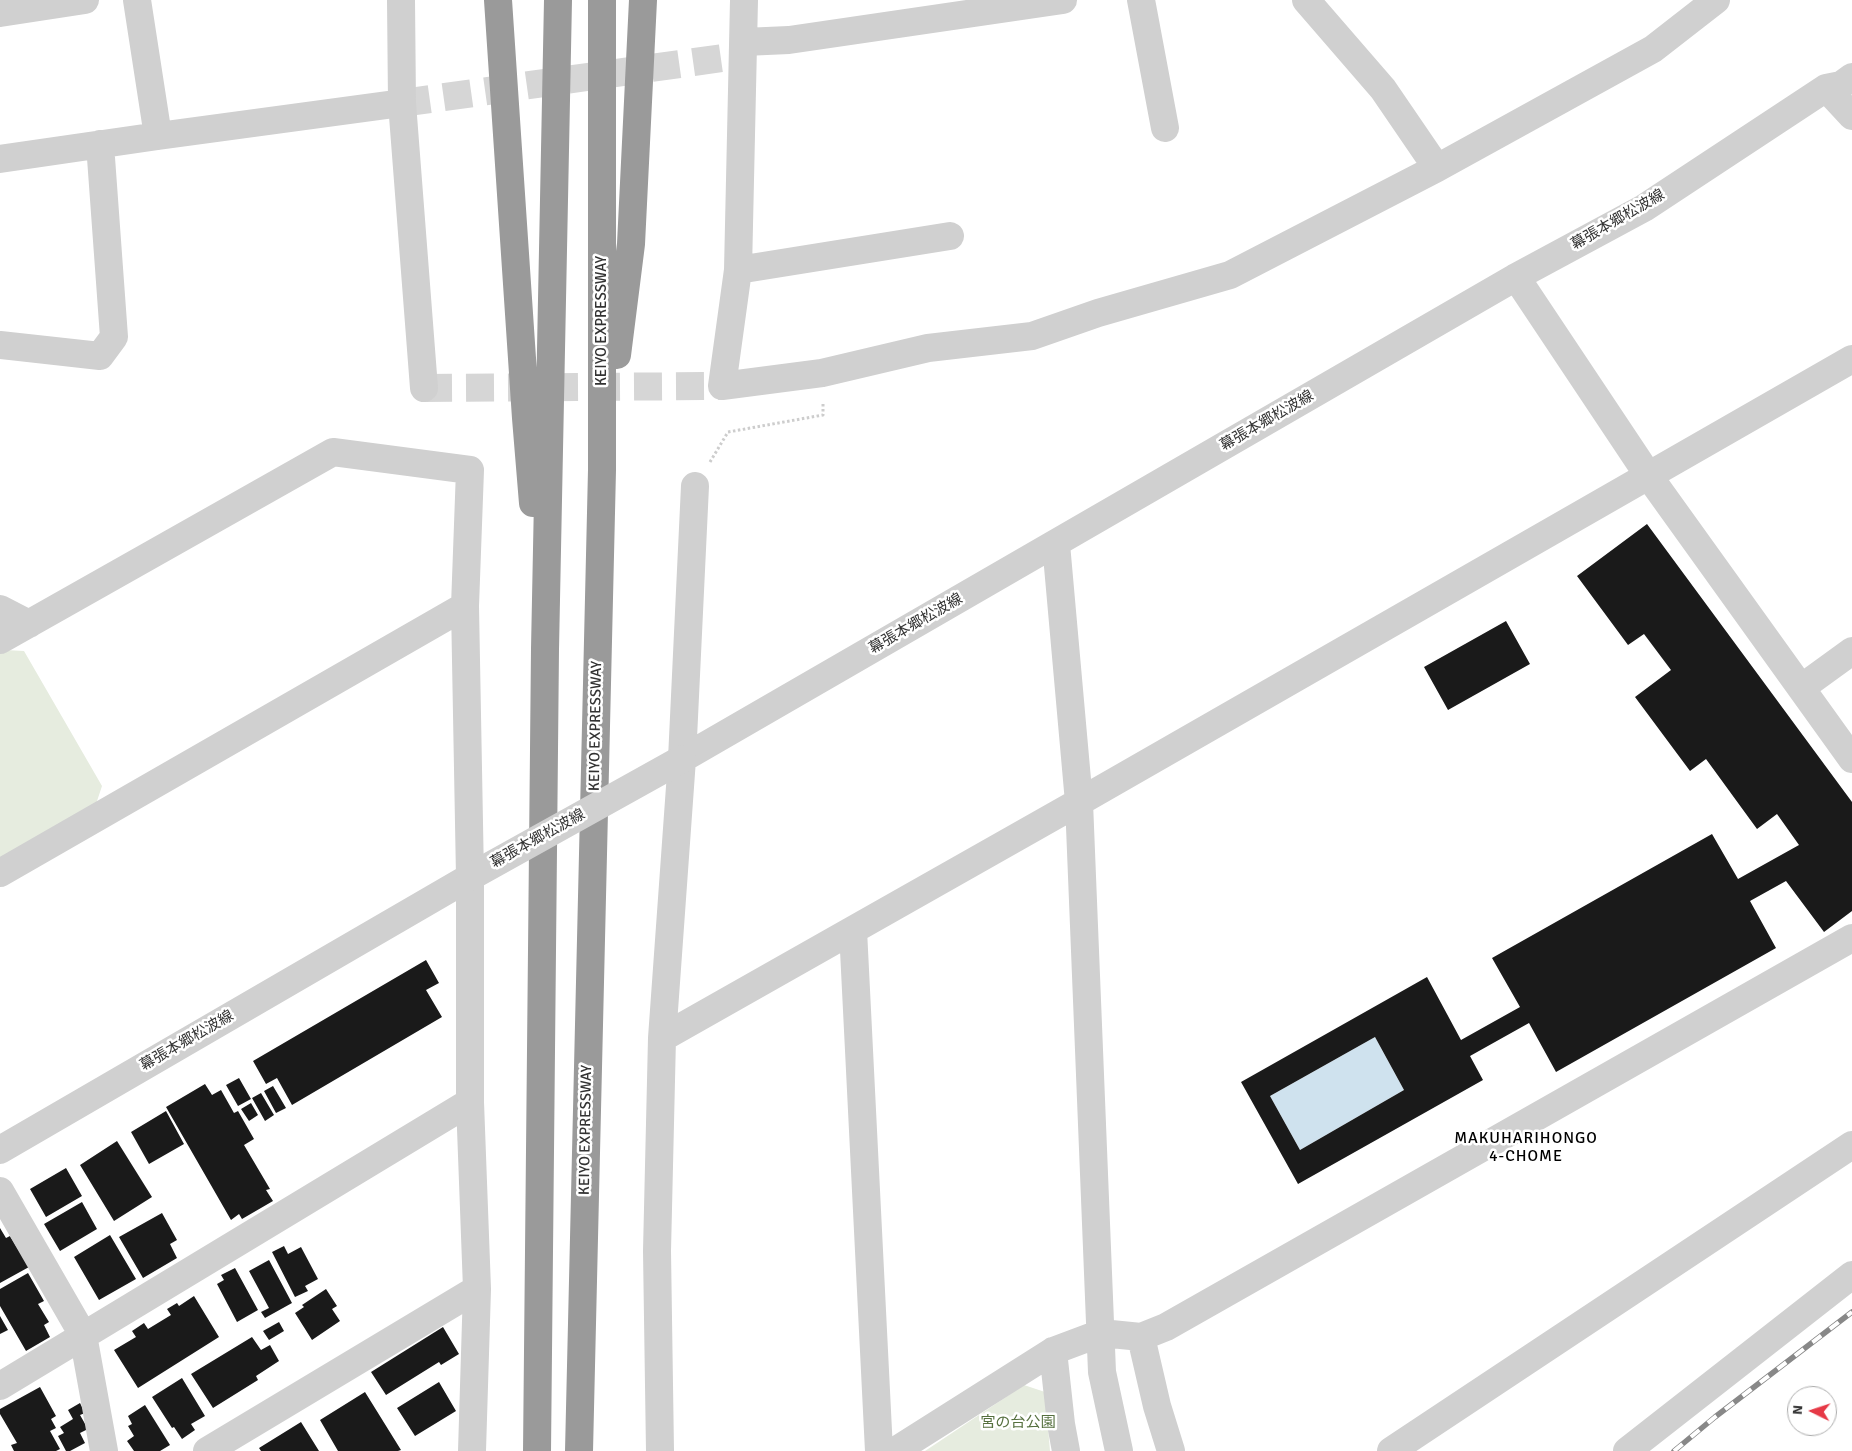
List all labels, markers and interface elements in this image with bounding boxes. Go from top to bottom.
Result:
street label: 幕張本郷松波線 [1568,186,1668,254]
street label: KEIYO EXPRESSWAY [593,256,611,386]
street label: 幕張本郷松波線 [1217,387,1317,455]
street label: 幕張本郷松波線 [866,590,966,658]
street label: KEIYO EXPRESSWAY [586,661,606,791]
street label: 幕張本郷松波線 [488,806,588,872]
street label: 幕張本郷松波線 [137,1007,237,1075]
street label: KEIYO EXPRESSWAY [576,1065,596,1195]
district label: MAKUHARIHONGO 4-CHOME [1453,1129,1599,1167]
north arrow [1787,1386,1837,1436]
text: N [1789,1405,1806,1415]
park label: 宮の台公園 [981,1414,1055,1432]

